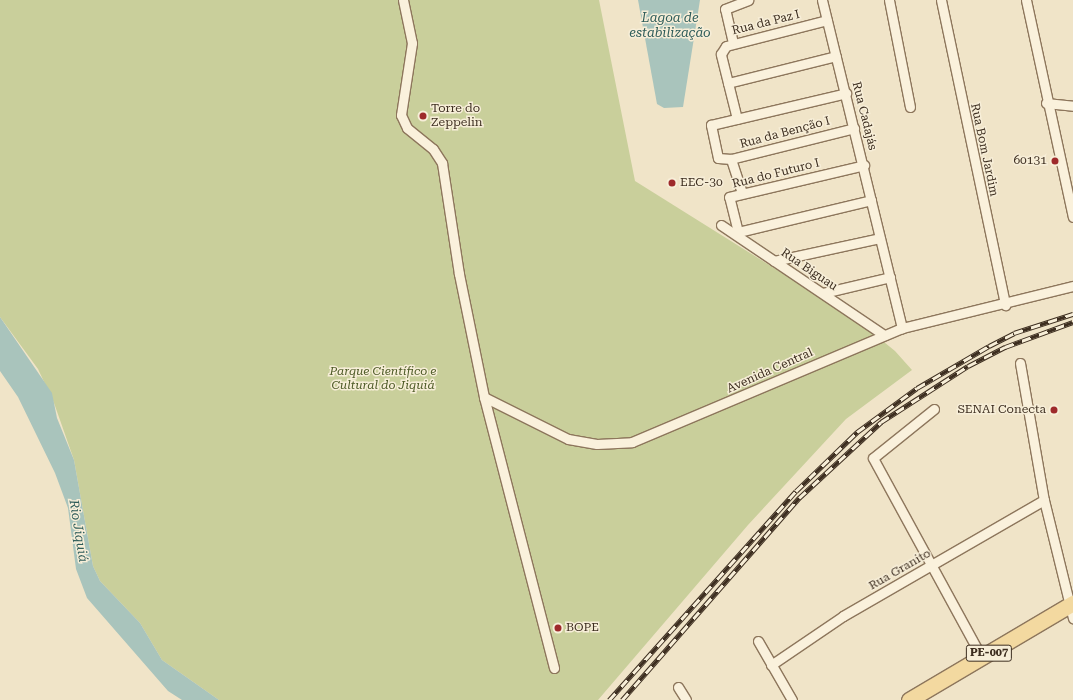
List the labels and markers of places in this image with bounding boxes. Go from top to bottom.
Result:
place label: Torre do Zeppelin [431,102,483,130]
marker: Torre do Zeppelin [418,111,428,121]
place label: 60131 [1013,154,1047,168]
marker: 60131 [1050,156,1060,166]
place label: EEC-30 [680,176,723,190]
marker: EEC-30 [667,178,677,188]
place label: SENAI Conecta [957,403,1046,417]
marker: SENAI Conecta [1049,405,1059,415]
place label: BOPE [566,621,599,635]
marker: BOPE [553,623,563,633]

